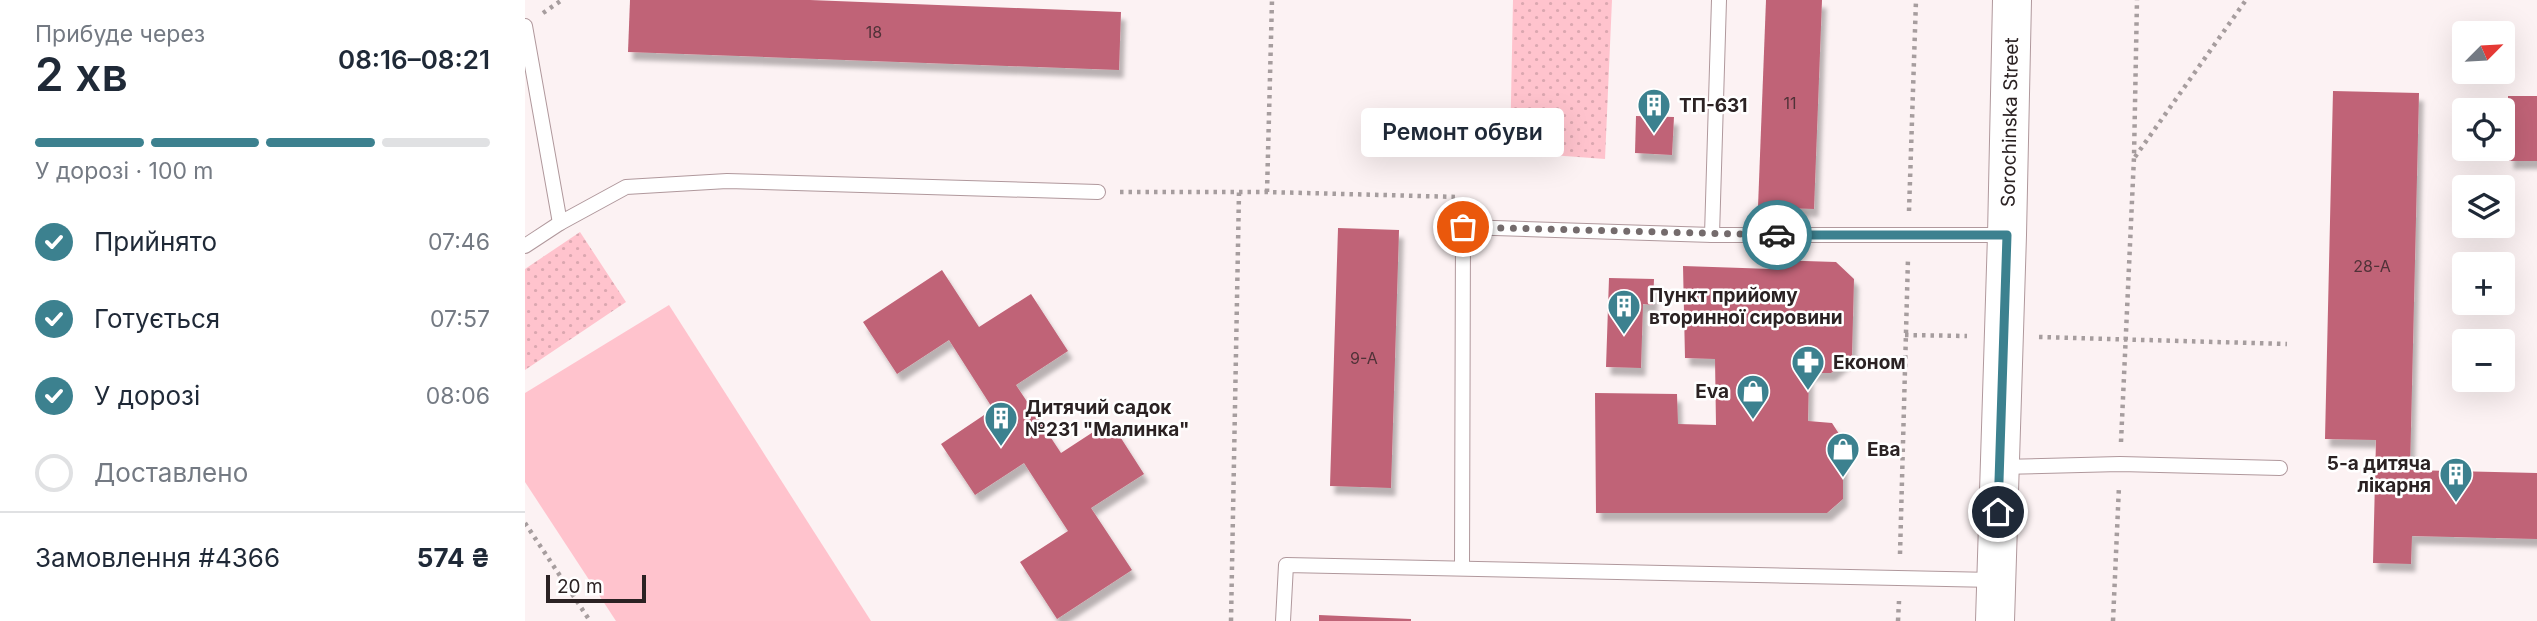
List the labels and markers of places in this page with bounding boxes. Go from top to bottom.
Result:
building icon: ТП-631 [1635,86,1673,135]
place label: ТП-631 [1679,94,1748,117]
callout: Ремонт обуви [1361,108,1565,157]
pin [1433,197,1493,257]
place label: Пункт прийому вторинної сировини [1649,284,1843,329]
building icon: Пункт прийому вторинної сировини [1605,287,1643,336]
pharmacy icon: Економ [1789,343,1827,392]
place label: Економ [1833,351,1906,374]
shop icon: Eva [1734,372,1772,421]
place label: Eva [1695,380,1729,403]
place label: Дитячий садок №231 "Малинка" [1025,396,1189,441]
building icon: Дитячий садок №231 "Малинка" [982,399,1020,448]
shop icon: Ева [1824,430,1862,479]
place label: Ева [1867,438,1901,461]
place label: 5-а дитяча лікарня [2327,452,2431,497]
building icon: 5-а дитяча лікарня [2437,455,2475,504]
pin [1968,482,2028,542]

